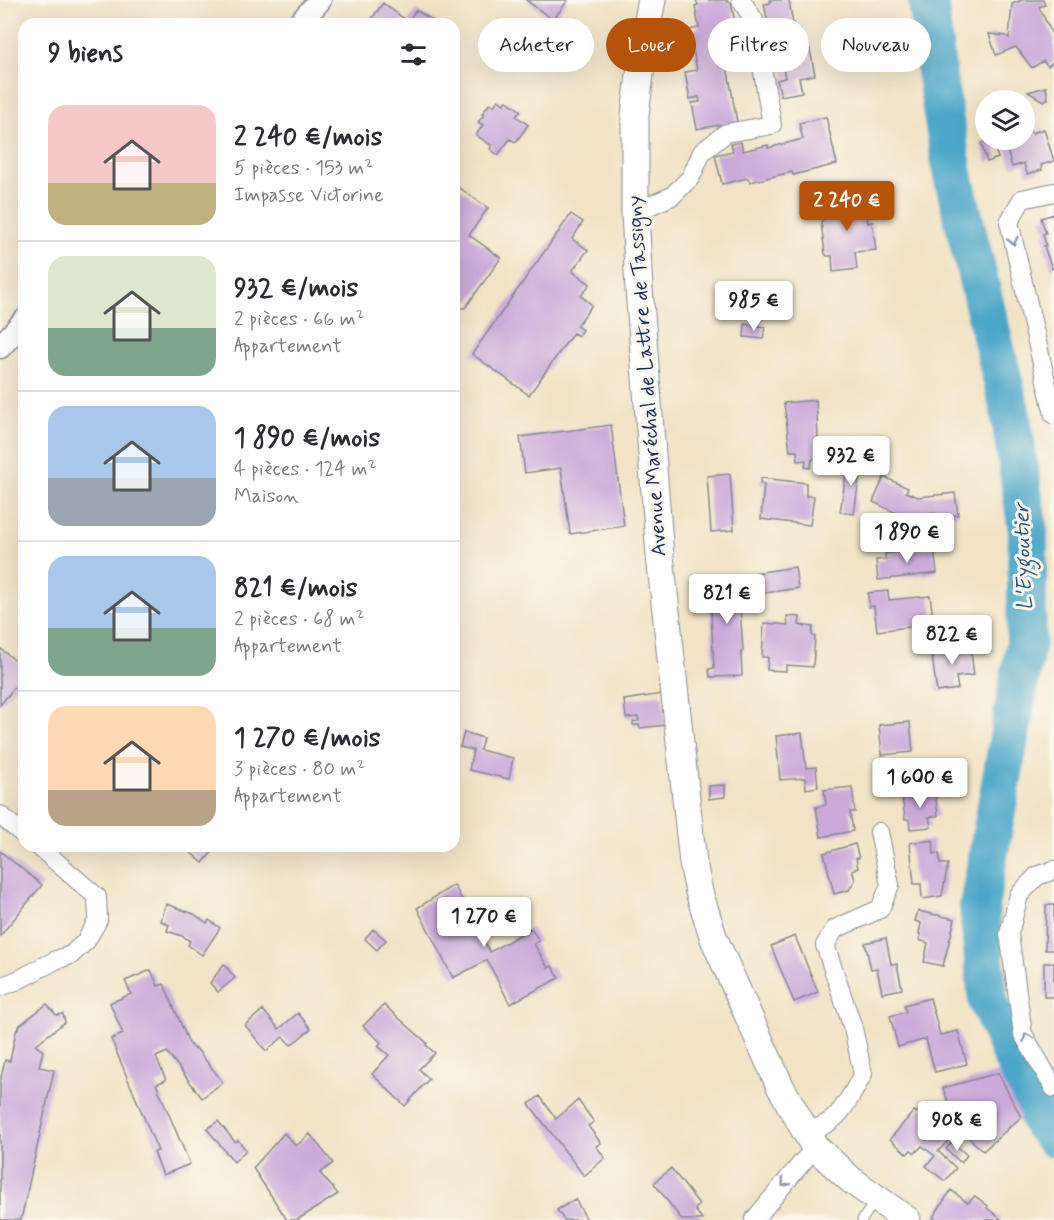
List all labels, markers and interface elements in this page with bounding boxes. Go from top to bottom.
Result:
chip: Acheter [478,18,594,72]
chip: Louer [606,18,696,72]
chip: Filtres [708,18,809,72]
chip: Nouveau [821,18,931,72]
text: 9 biens [48,37,123,71]
icon: filters [397,38,430,71]
map controls [975,90,1035,150]
button: layers [975,90,1035,150]
text: 2 240 €/mois [234,121,382,155]
icon: home [96,129,168,201]
text: 5 pièces · 153 m² [234,155,373,182]
pin: 2 240 € [792,181,902,232]
text: Impasse Victorine [234,182,384,209]
text: 2 240 € [813,187,881,214]
street label: Avenue Maréchal de Lattre de Tassigny [620,194,675,557]
one-way arrow [1006,236,1019,246]
text: 932 €/mois [234,272,358,306]
icon: home [96,280,168,352]
pin: 985 € [712,281,796,332]
text: 985 € [729,287,779,314]
text: 2 pièces · 66 m² [234,306,364,333]
text: Appartement [234,333,342,360]
text: 1 890 €/mois [234,422,380,456]
icon: home [96,430,168,502]
pin: 932 € [809,436,893,487]
text: 932 € [827,442,875,469]
text: 4 pièces · 124 m² [234,456,376,483]
text: Maison [234,483,299,510]
water label: L'Eygoutier [1008,500,1043,611]
pin: 1 890 € [852,513,962,564]
text: 1 890 € [874,519,940,546]
text: 821 €/mois [234,572,357,606]
pin: 821 € [685,574,769,625]
icon: home [96,580,168,652]
text: 821 € [703,580,751,607]
text: 2 pièces · 68 m² [234,606,364,633]
pin: 822 € [910,615,994,666]
text: 822 € [926,621,978,648]
text: Appartement [234,633,342,660]
text: 1 270 €/mois [234,722,380,756]
icon: home [96,730,168,802]
text: 3 pièces · 80 m² [234,756,365,783]
pin: 1 600 € [865,758,975,809]
text: 1 600 € [886,764,954,791]
text: Appartement [234,783,342,810]
pin: 1 270 € [429,897,539,948]
text: 1 270 € [451,903,517,930]
one-way arrow [1022,1033,1034,1044]
pin: 908 € [915,1101,999,1152]
text: 908 € [932,1107,982,1134]
one-way arrow [781,1176,792,1187]

